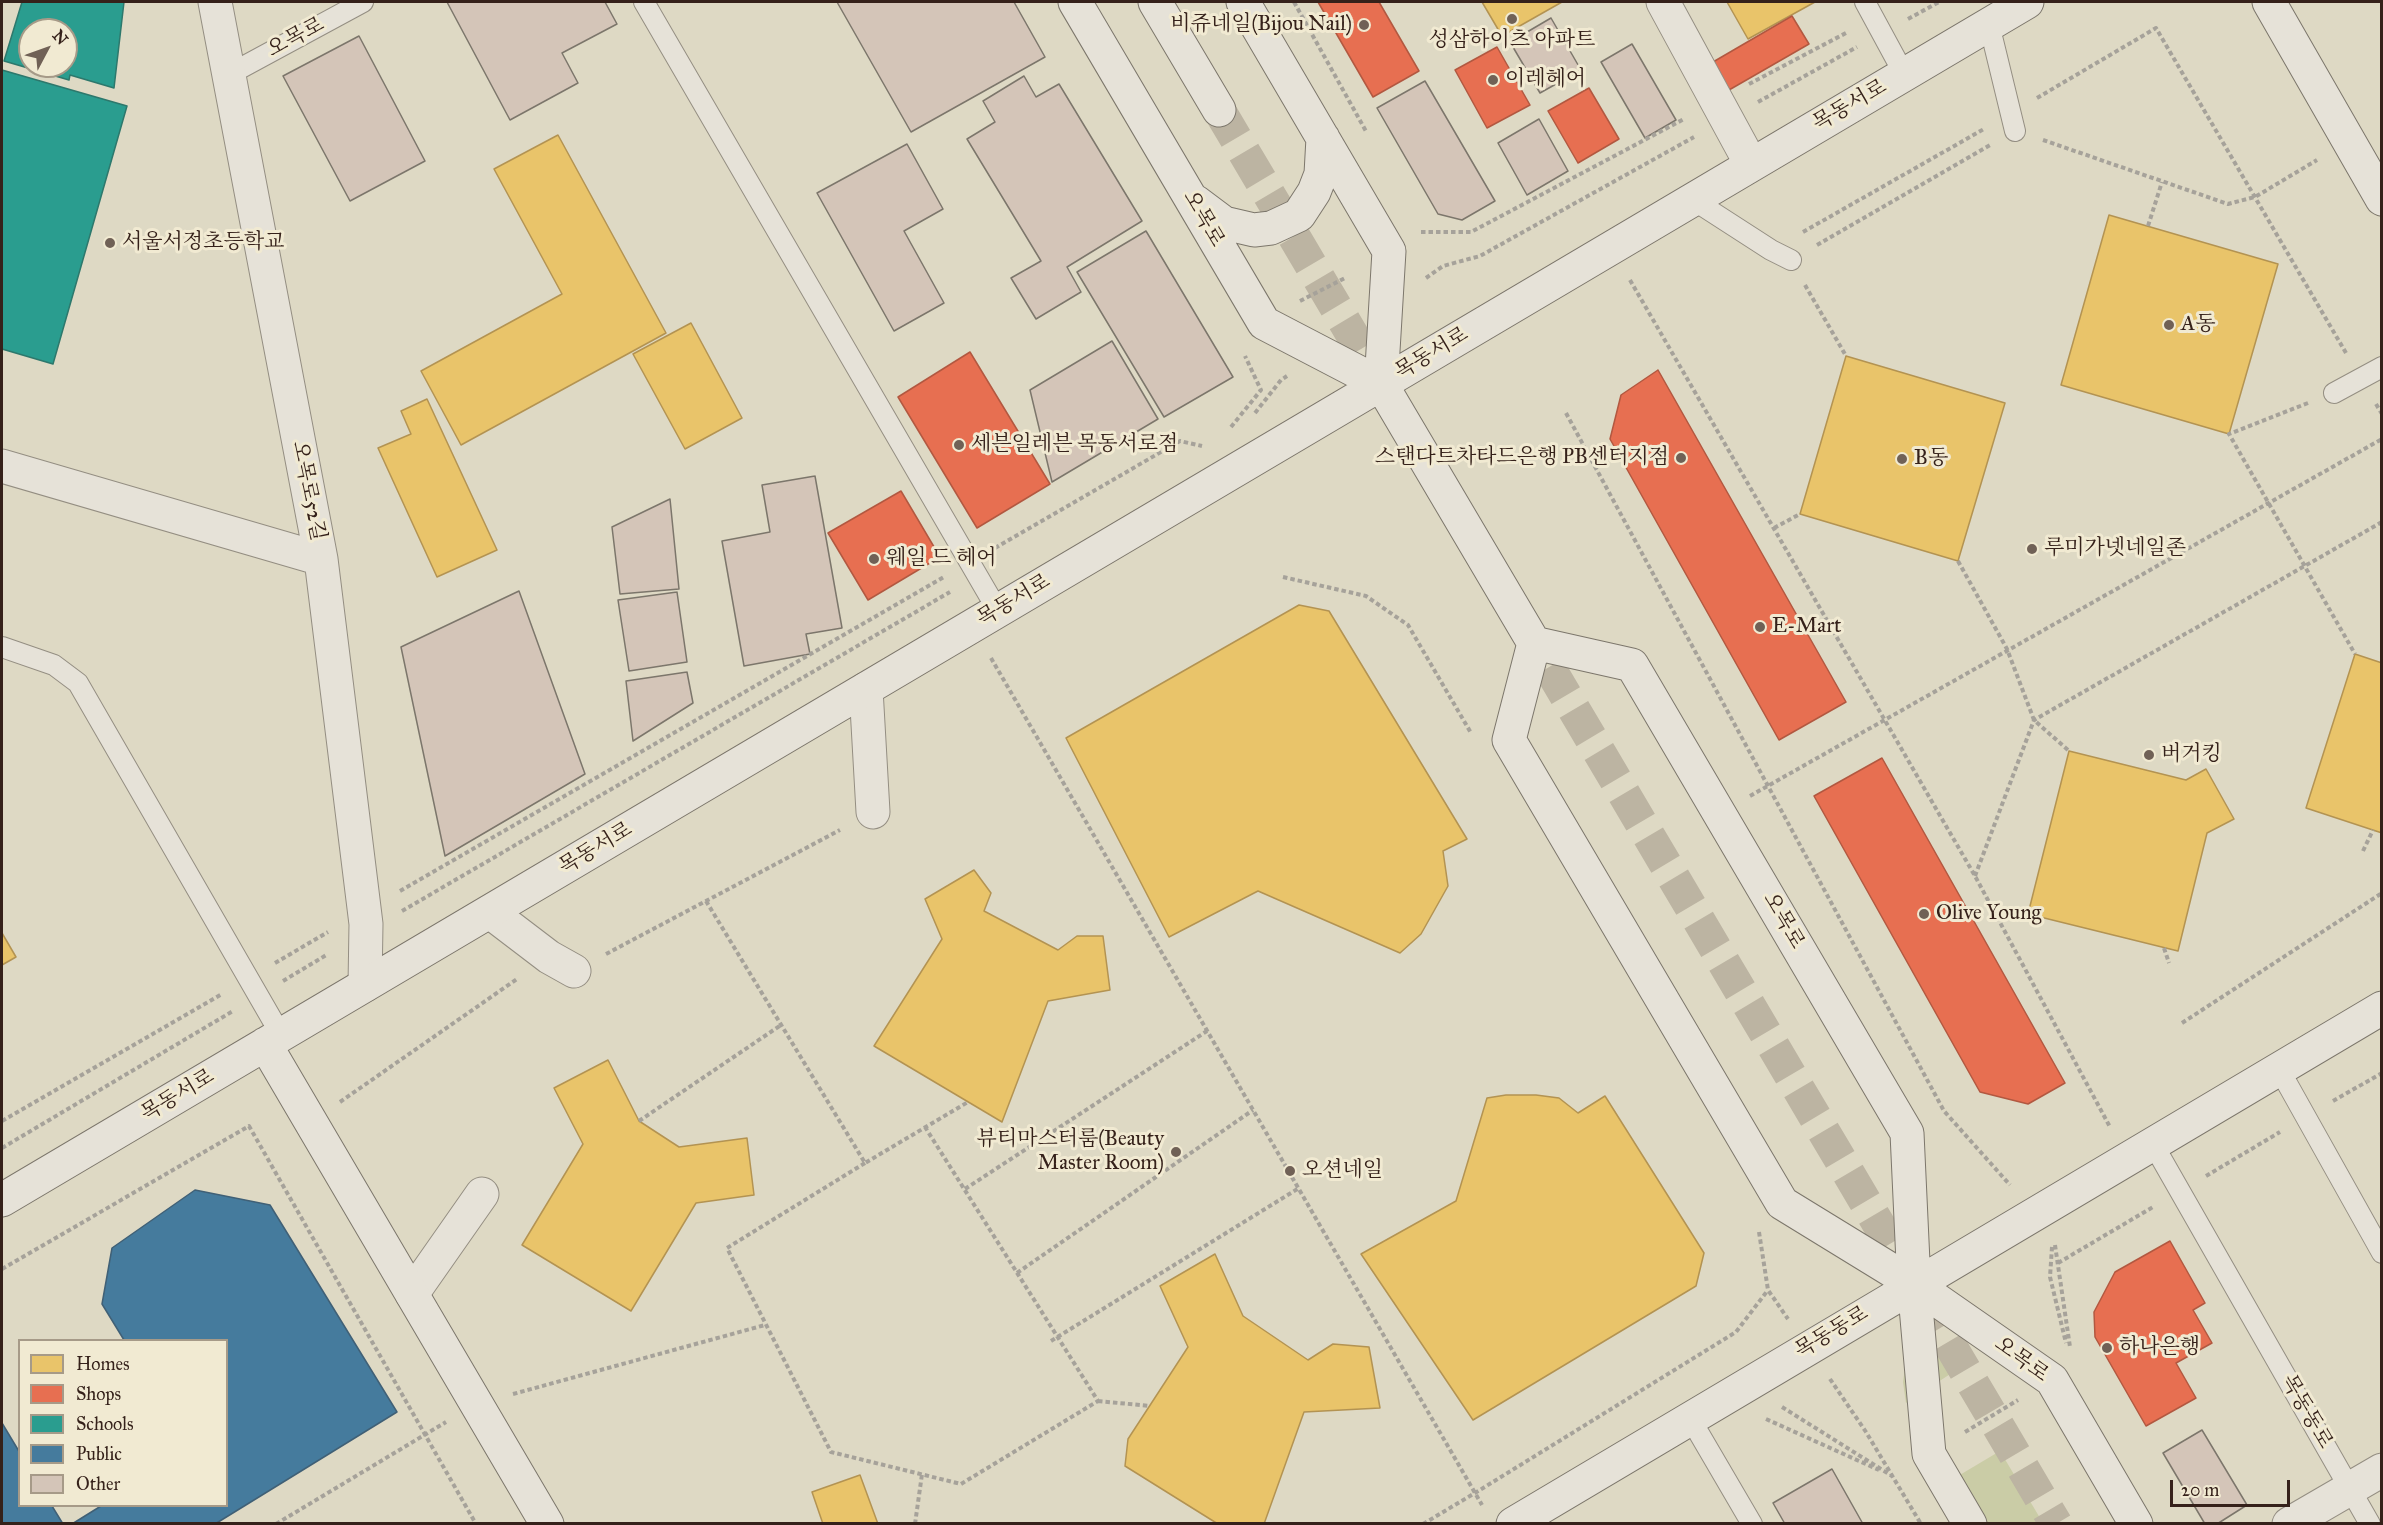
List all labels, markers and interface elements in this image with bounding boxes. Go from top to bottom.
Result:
place label: 비쥬네일(Bijou Nail) [1170,12,1352,38]
marker: 성삼하이츠 아파트 [1505,12,1519,26]
street label: 오목로 [263,13,329,63]
north arrow [18,18,78,78]
marker: 비쥬네일(Bijou Nail) [1357,18,1371,32]
text: N [49,26,72,49]
place label: 성삼하이츠 아파트 [1429,28,1595,54]
place label: 이레헤어 [1505,67,1586,93]
marker: 이레헤어 [1486,73,1500,87]
street label: 목동서로 [1809,75,1891,137]
street label: 오목로 [1177,186,1229,252]
place label: 서울서정초등학교 [122,230,284,256]
marker: 서울서정초등학교 [103,236,117,250]
place label: A동 [2181,312,2215,338]
marker: A동 [2162,318,2176,332]
street label: 목동서로 [1391,322,1473,386]
place label: 세븐일레븐 목동서로점 [971,432,1178,458]
marker: 세븐일레븐 목동서로점 [952,438,966,452]
street label: 오목로52길 [286,439,330,543]
place label: 스탠다트차타드은행 PB센터지점 [1375,445,1669,471]
place label: B동 [1914,446,1948,472]
marker: 스탠다트차타드은행 PB센터지점 [1674,451,1688,465]
marker: B동 [1895,452,1909,466]
place label: 루미가넷네일존 [2044,536,2186,562]
marker: 루미가넷네일존 [2025,542,2039,556]
place label: 웨일 드 헤어 [886,546,996,572]
marker: 웨일 드 헤어 [867,552,881,566]
street label: 목동서로 [973,569,1055,633]
place label: E-Mart [1772,614,1841,640]
marker: E-Mart [1753,620,1767,634]
place label: 버거킹 [2161,742,2222,768]
marker: 버거킹 [2142,748,2156,762]
street label: 목동서로 [555,817,637,881]
street label: 오목로 [1757,888,1809,954]
place label: Olive Young [1936,901,2041,927]
marker: Olive Young [1917,907,1931,921]
street label: 목동서로 [137,1064,219,1128]
place label: 뷰티마스터룸(Beauty Master Room) [977,1127,1164,1177]
marker: 뷰티마스터룸(Beauty Master Room) [1169,1145,1183,1159]
place label: 오션네일 [1302,1158,1383,1184]
marker: 오션네일 [1283,1164,1297,1178]
street label: 목동동로 [1791,1301,1873,1365]
street label: 오목로 [1989,1332,2053,1388]
place label: 하나은행 [2119,1335,2200,1361]
legend [18,1339,228,1507]
marker: 하나은행 [2100,1341,2114,1355]
text: Homes [76,1353,130,1375]
street label: 목동동로 [2275,1371,2337,1453]
text: Shops [76,1383,121,1405]
text: Schools [76,1413,134,1435]
text: Public [76,1443,122,1465]
scale bar [2173,1468,2293,1506]
text: Other [76,1473,120,1495]
text: 20 m [2181,1479,2219,1501]

